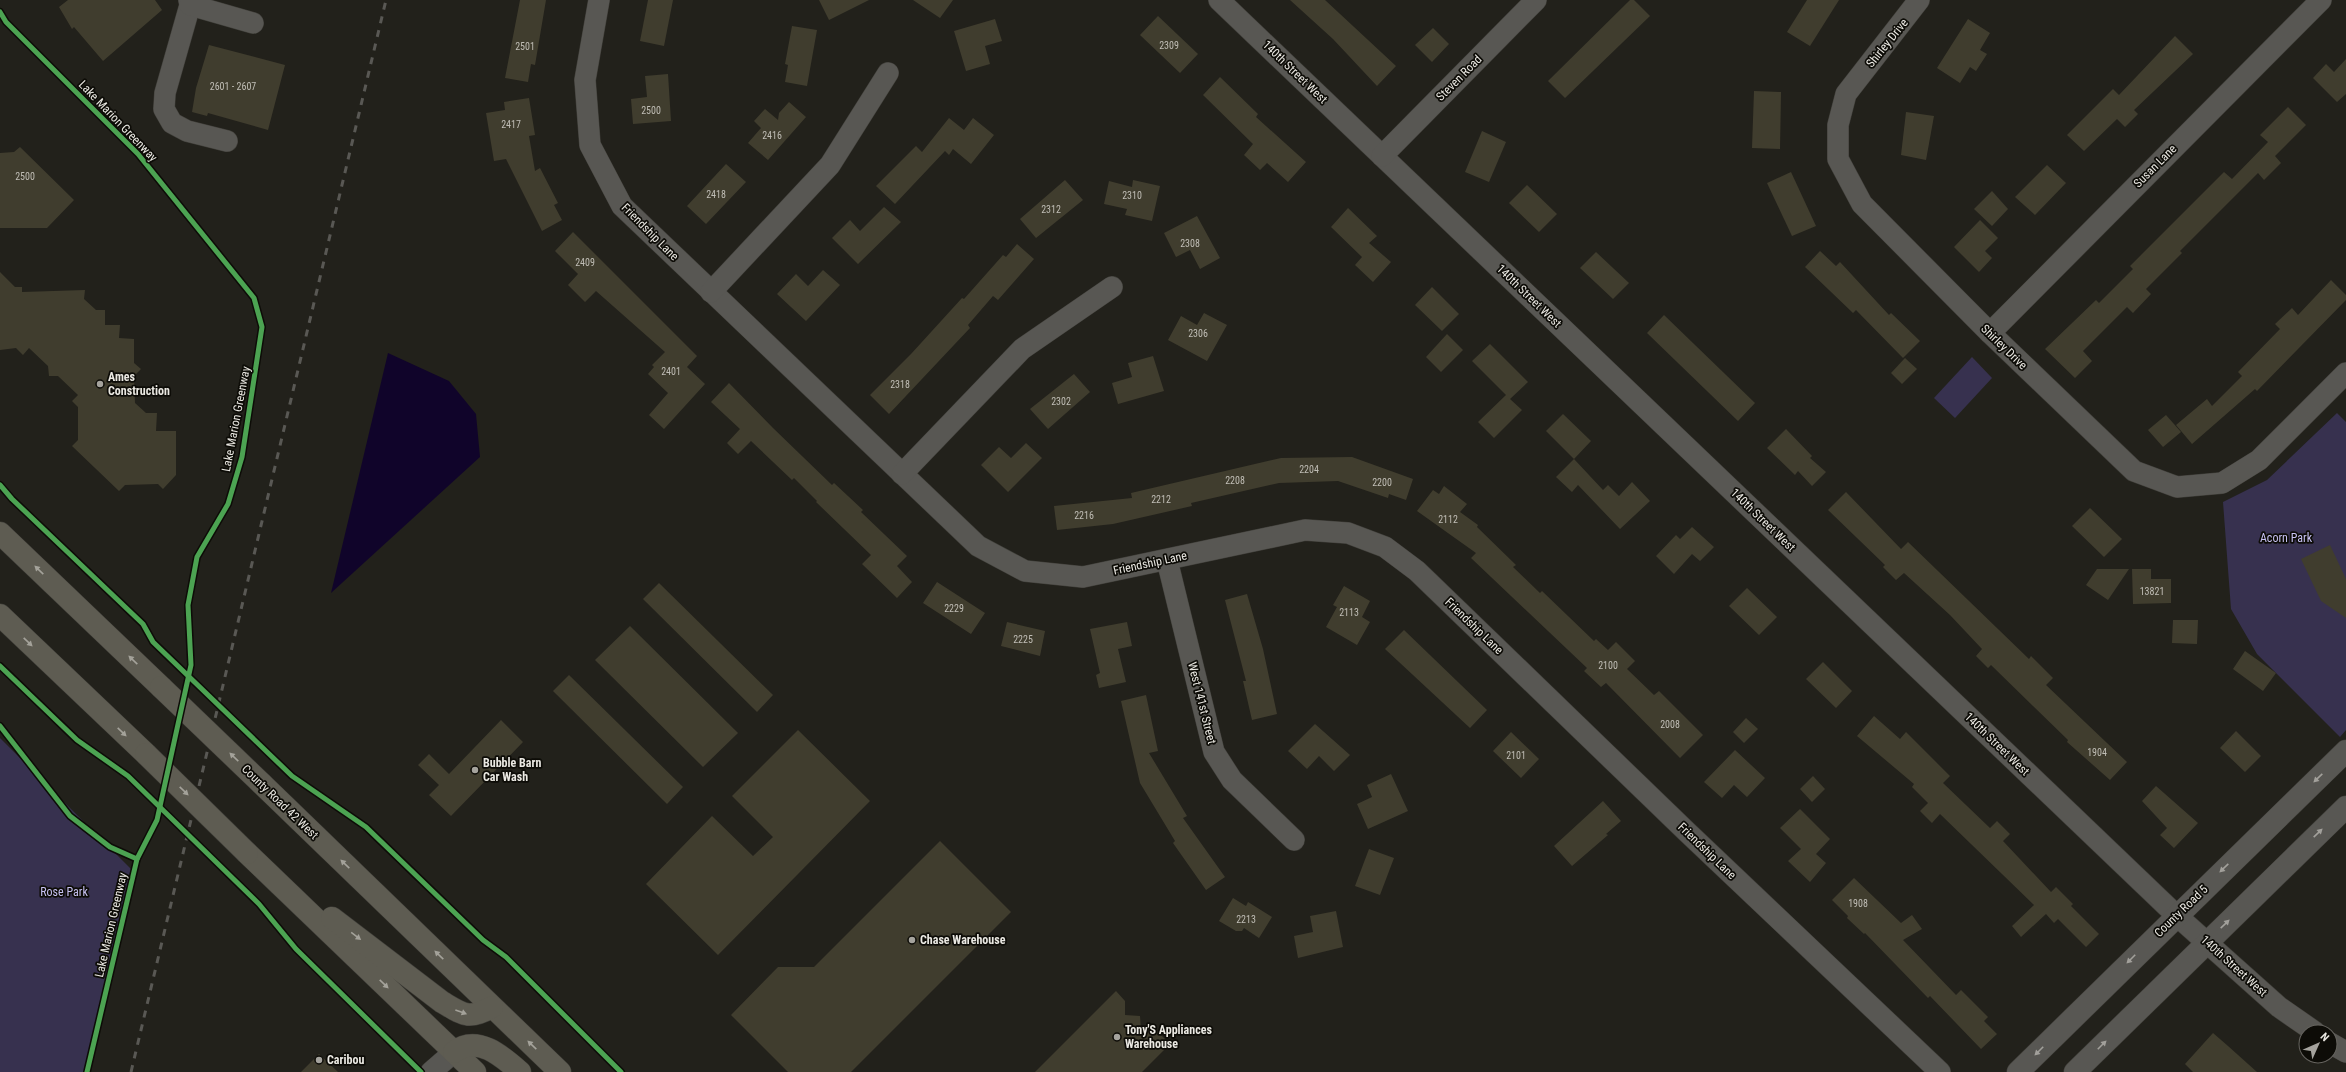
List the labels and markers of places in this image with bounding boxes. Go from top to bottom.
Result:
place label: Ames Construction [108,370,170,398]
marker: Ames Construction [95,379,105,389]
place label: Bubble Barn Car Wash [483,756,541,784]
marker: Bubble Barn Car Wash [470,765,480,775]
place label: Chase Warehouse [920,933,1006,947]
marker: Chase Warehouse [907,935,917,945]
place label: Tony'S Appliances Warehouse [1125,1023,1212,1051]
marker: Tony'S Appliances Warehouse [1112,1032,1122,1042]
place label: Caribou [327,1053,364,1067]
marker: Caribou [314,1055,324,1065]

